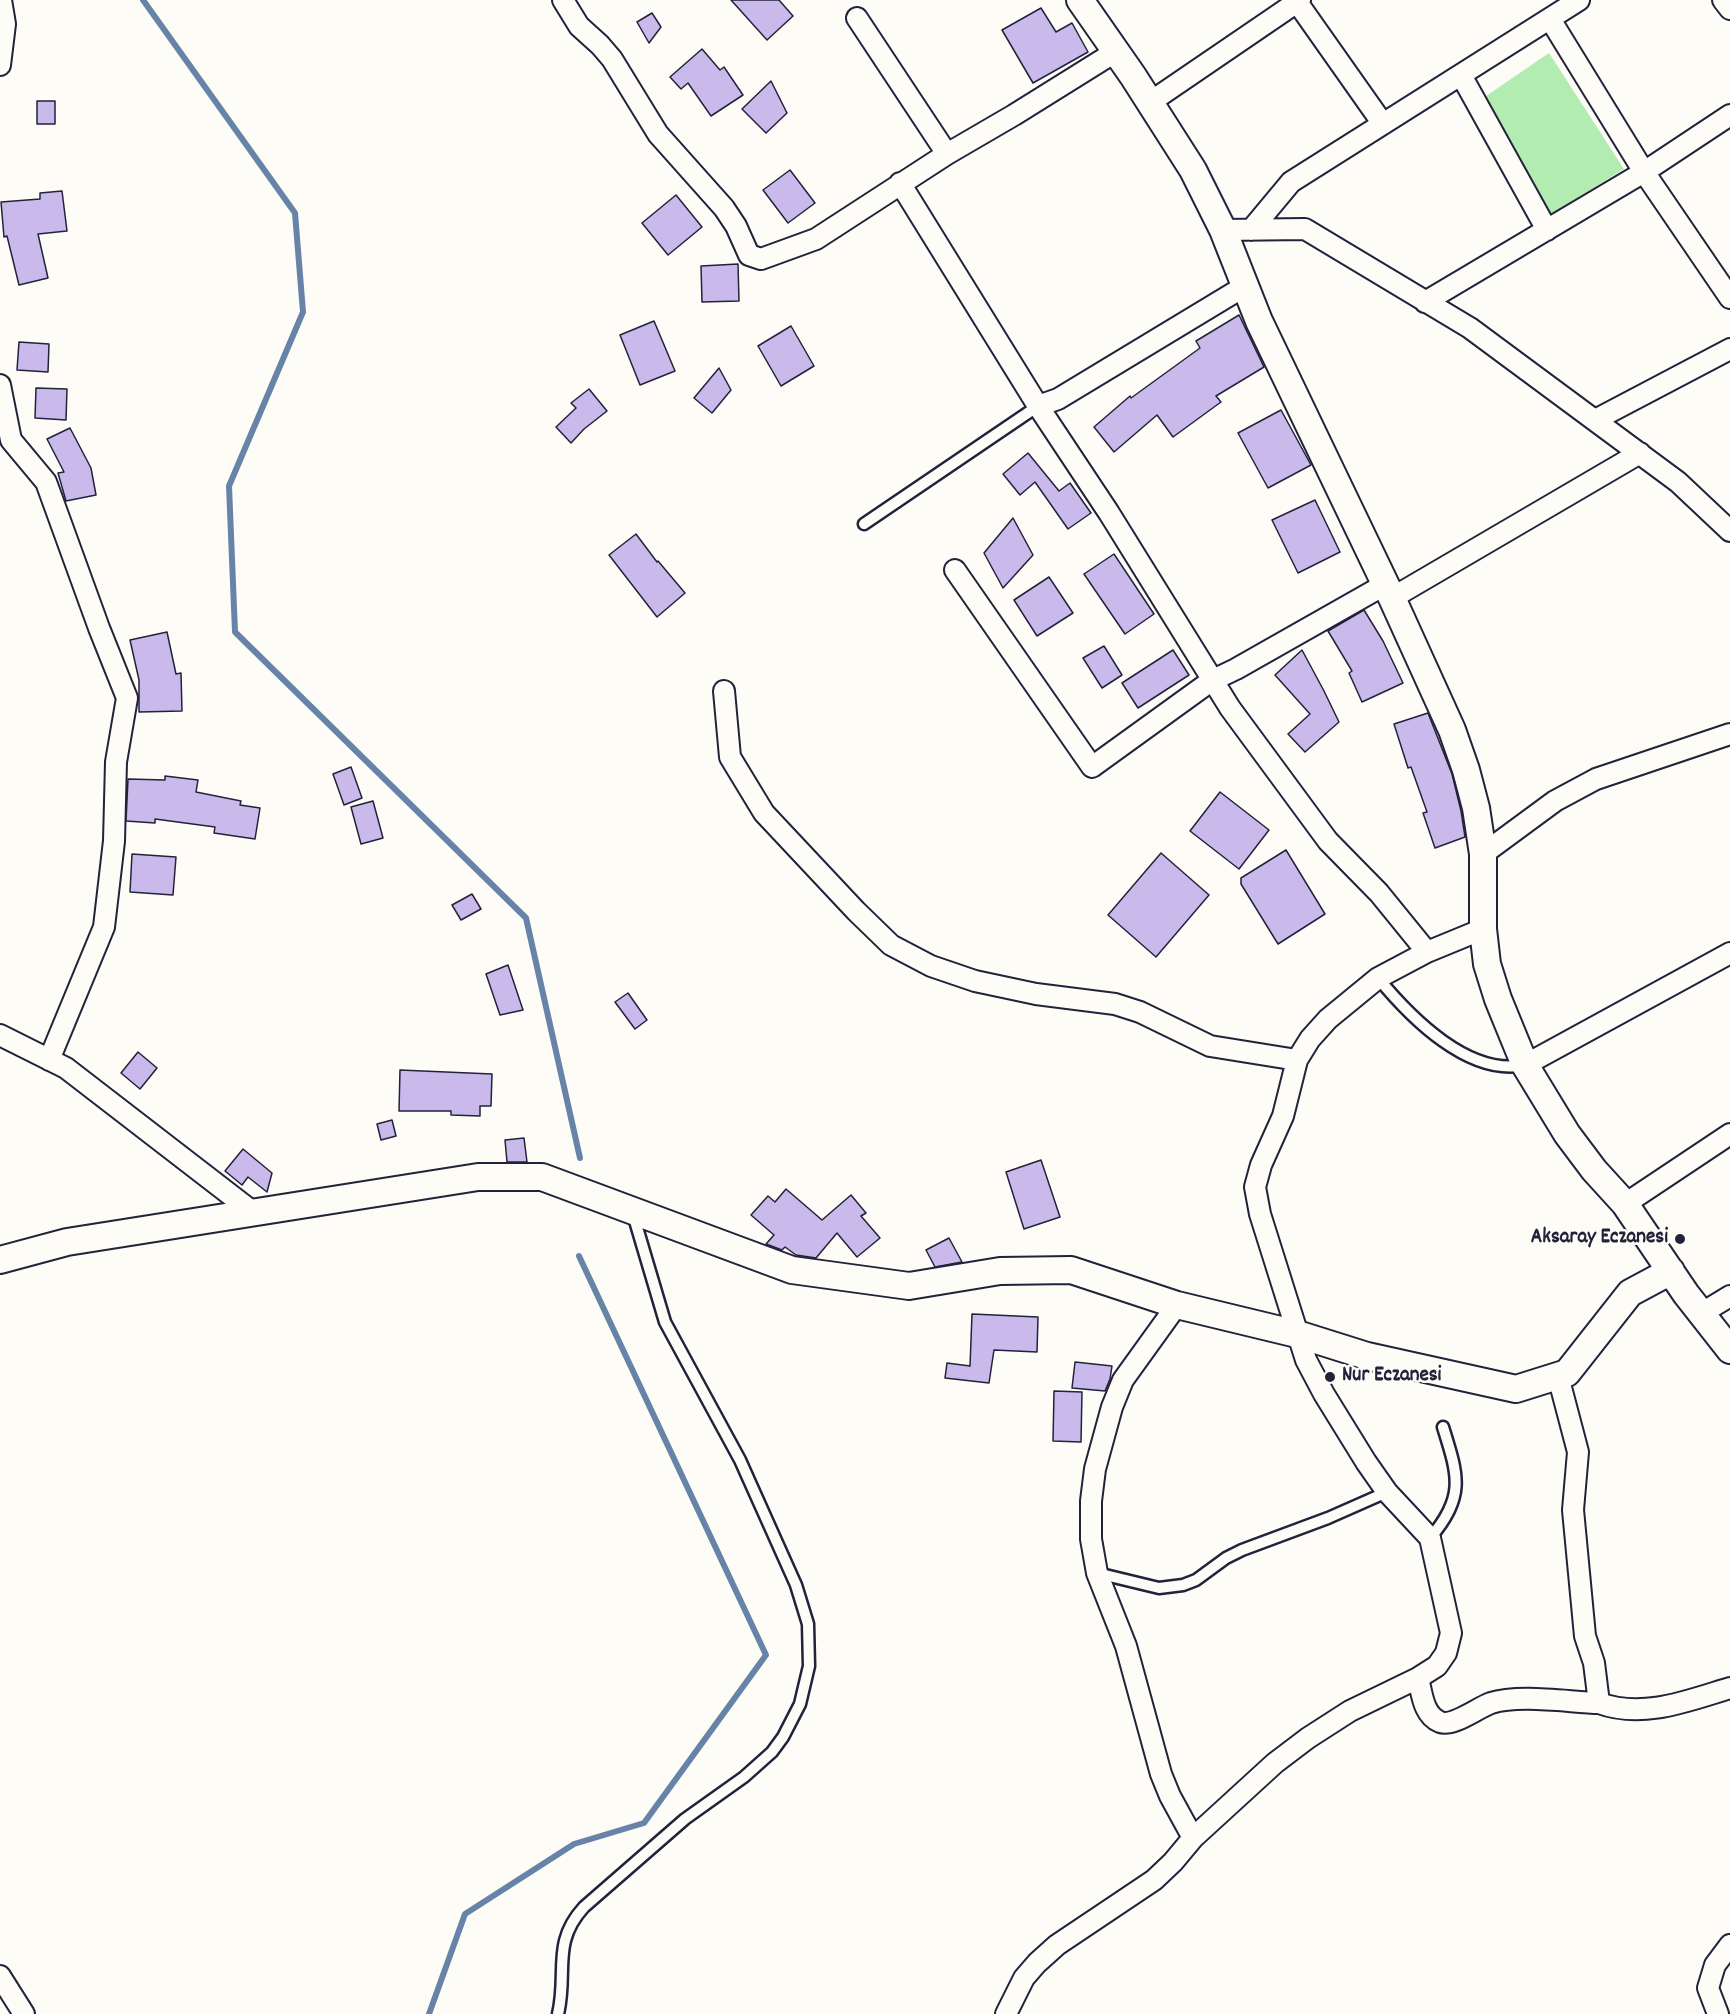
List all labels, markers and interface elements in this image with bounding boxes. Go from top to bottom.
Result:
place label: Aksaray Eczanesi [1531,1226,1668,1252]
marker: Aksaray Eczanesi [1673,1232,1687,1246]
place label: Nur Eczanesi [1342,1364,1441,1390]
marker: Nur Eczanesi [1323,1370,1337,1384]

